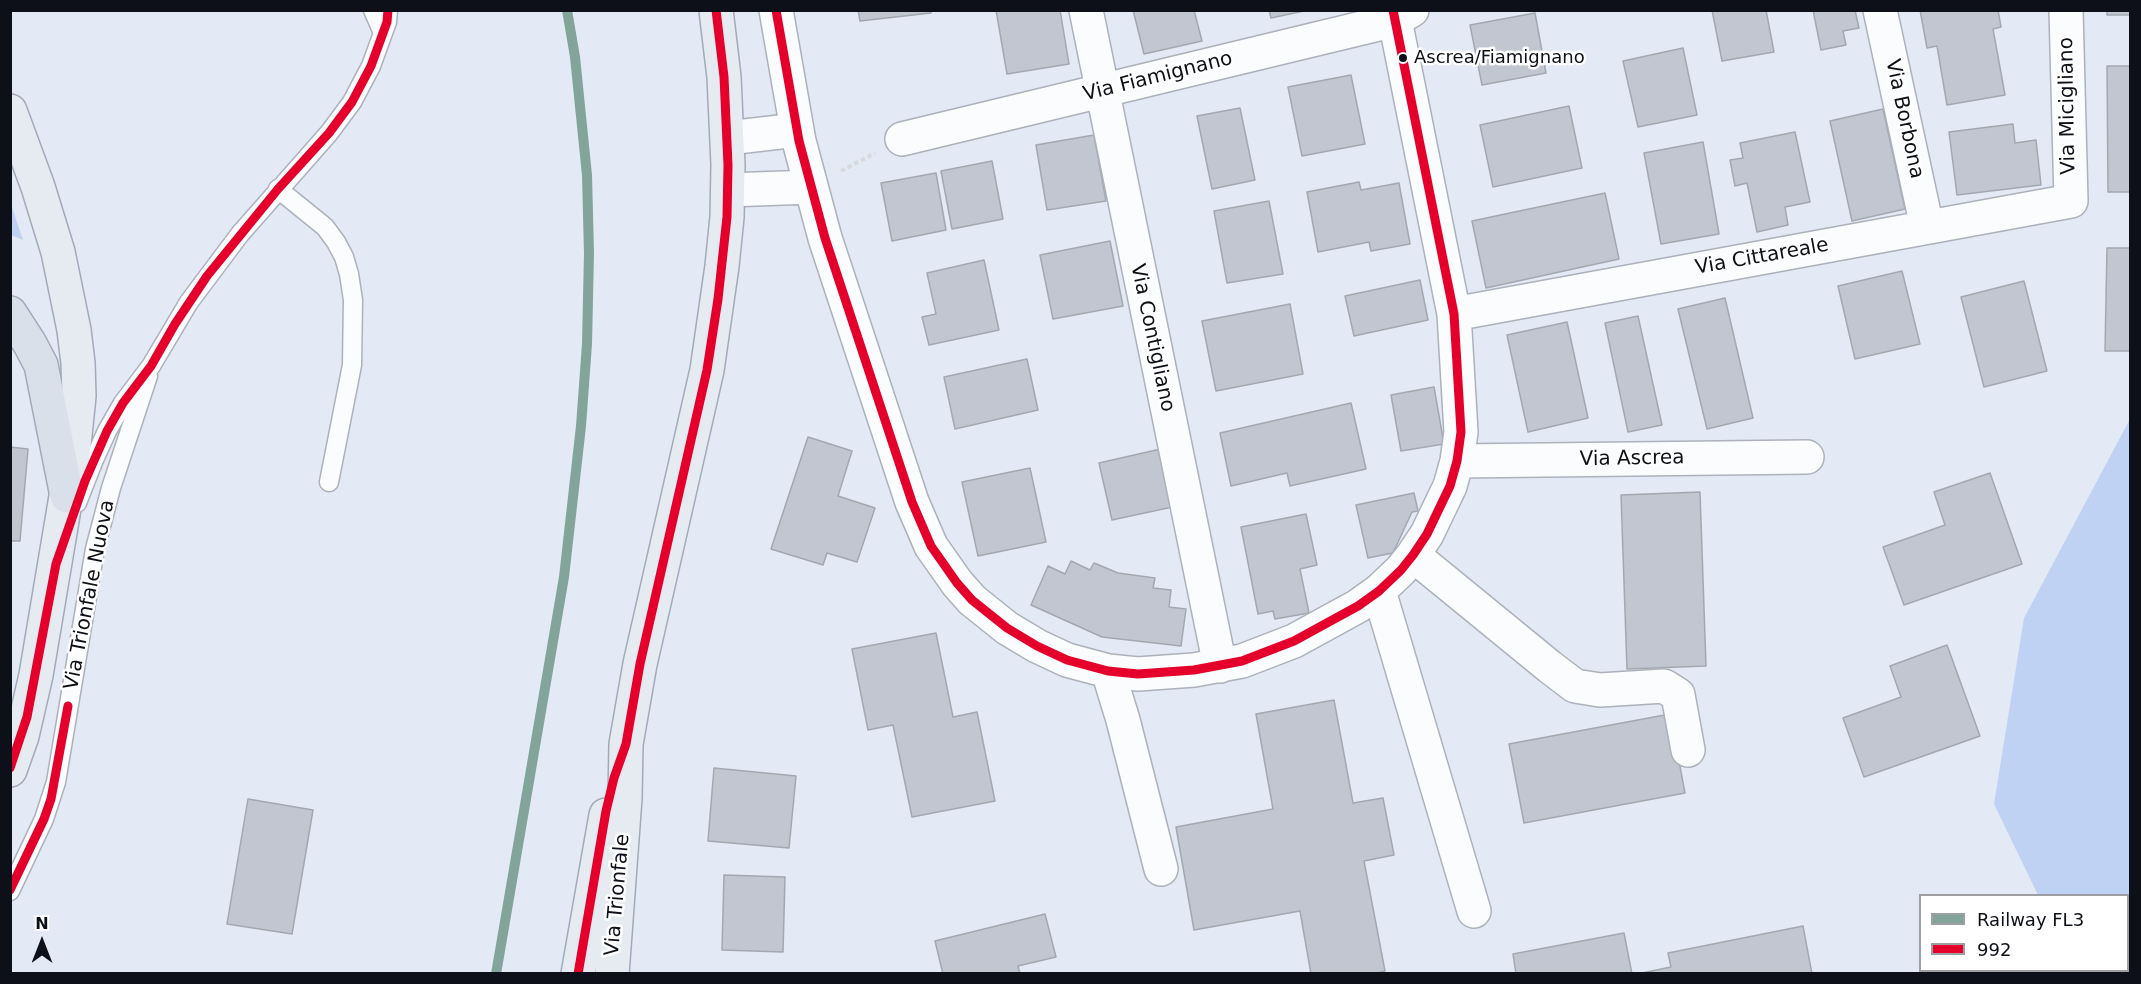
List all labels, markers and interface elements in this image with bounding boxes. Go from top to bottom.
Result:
street label: Via Micigliano [2055,37,2081,175]
street label: Via Fiamignano [1081,47,1235,107]
place label: Ascrea/Fiamignano [1414,47,1585,69]
marker: Ascrea/Fiamignano [1397,52,1409,64]
street label: Via Borbona [1880,57,1928,181]
street label: Via Cittareale [1693,233,1831,281]
street label: Via Contigliano [1125,262,1179,414]
street label: Via Ascrea [1579,446,1685,472]
street label: Via Trionfale Nuova [60,498,120,692]
street label: Via Trionfale [601,833,635,957]
legend [1919,894,2129,972]
text: Railway FL3 [1977,909,2084,930]
north arrow [12,912,72,972]
text: N [35,914,49,933]
text: 992 [1977,939,2011,960]

